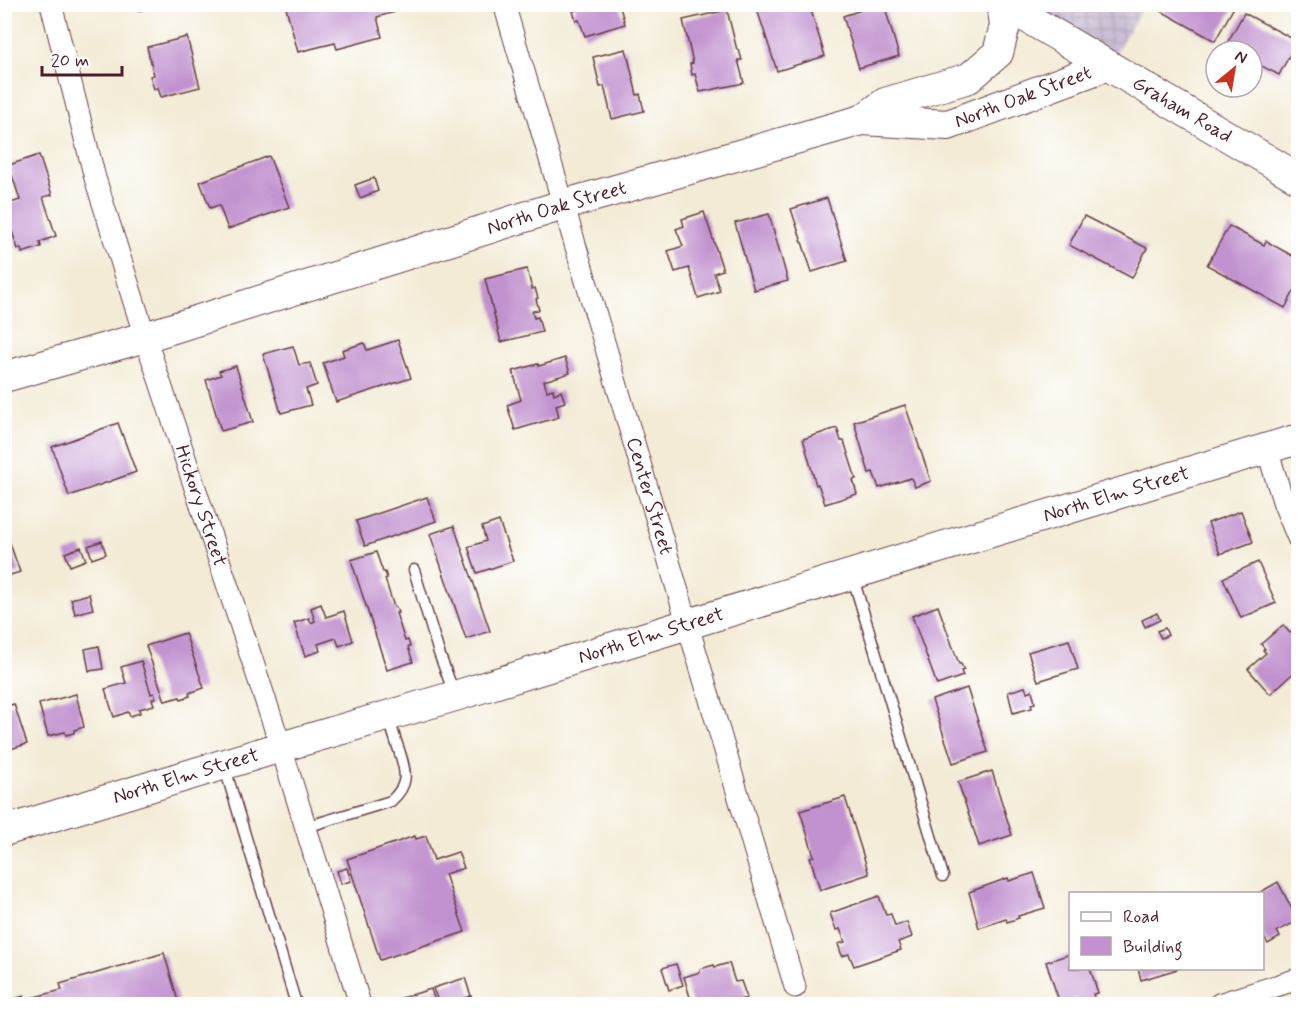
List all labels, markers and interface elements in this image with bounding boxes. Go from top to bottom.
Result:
scale bar [42,39,122,77]
north arrow [1204,39,1264,99]
text: N [1231,46,1251,69]
text: 20 m [51,49,89,73]
street label: North Oak Street [951,59,1095,135]
street label: Graham Road [1127,69,1237,149]
street label: North Oak Street [483,174,630,242]
street label: Center Street [619,434,680,558]
street label: Hickory Street [168,441,234,570]
street label: North Elm Street [1040,459,1192,529]
street label: North Elm Street [575,600,727,671]
street label: North Elm Street [109,741,262,811]
legend [1069,892,1264,970]
text: Road [1123,905,1159,929]
text: Building [1123,935,1183,961]

